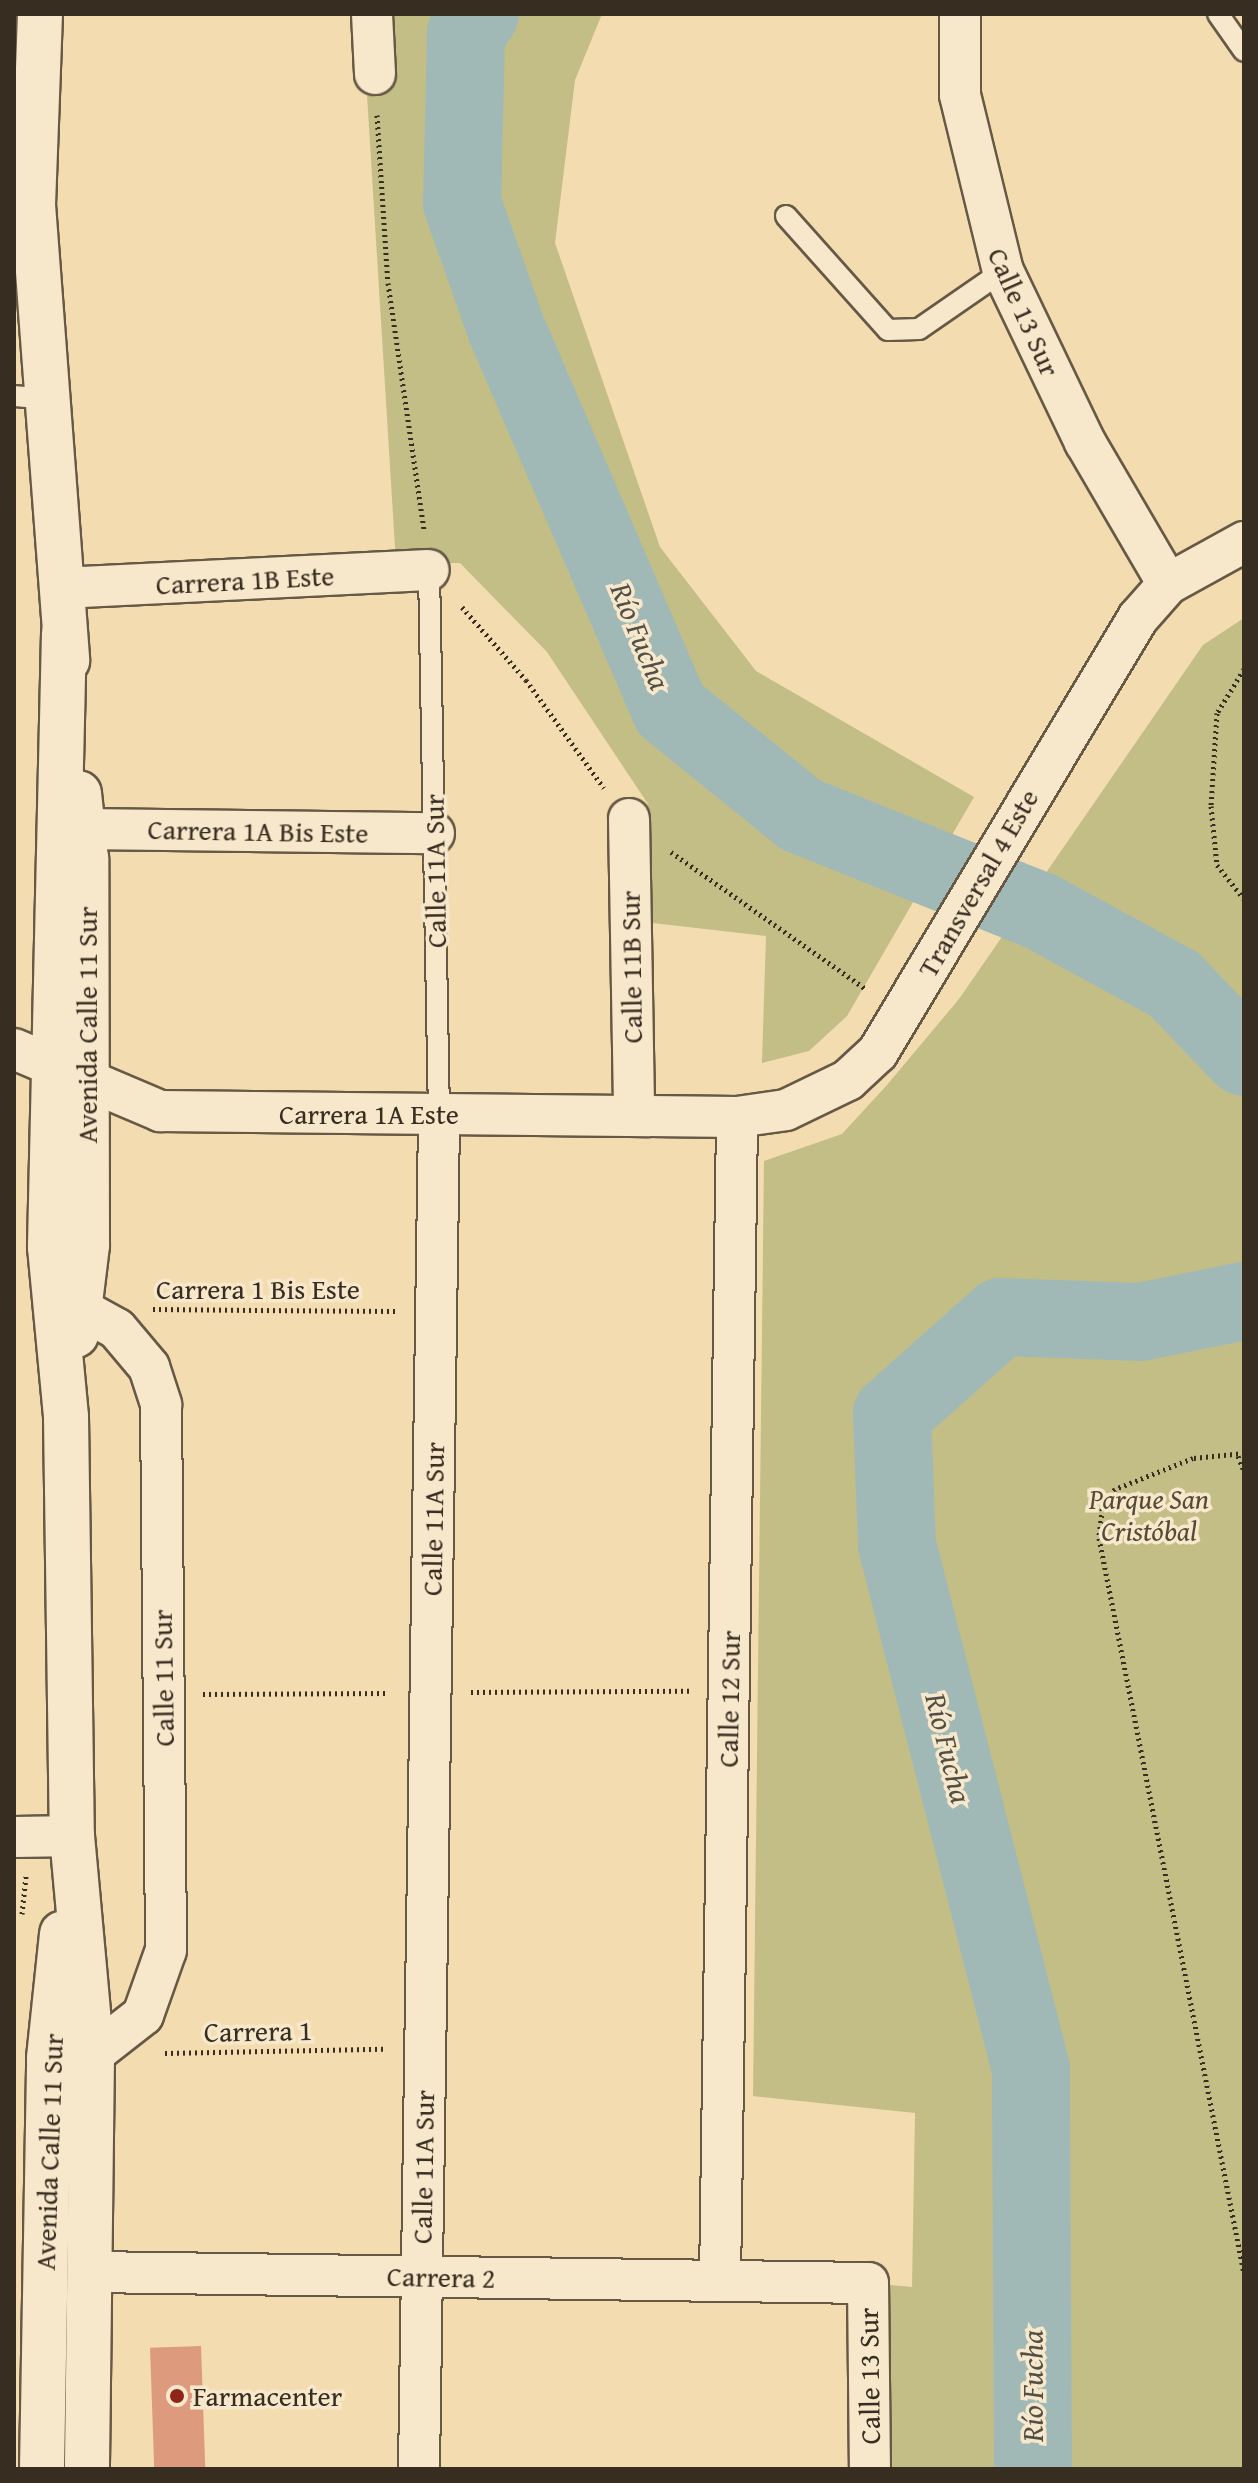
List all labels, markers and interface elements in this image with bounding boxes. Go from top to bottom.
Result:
street label: Calle 13 Sur [981,243,1067,381]
street label: Carrera 1B Este [155,559,335,601]
water label: Río Fucha [603,577,679,695]
street label: Transversal 4 Este [911,783,1045,983]
street label: Calle 11A Sur [417,794,453,948]
street label: Carrera 1A Bis Este [147,812,369,850]
street label: Calle 11B Sur [613,890,649,1044]
street label: Avenida Calle 11 Sur [70,907,104,1143]
street label: Carrera 1A Este [279,1097,459,1131]
street label: Carrera 1 Bis Este [156,1272,360,1306]
street label: Calle 11A Sur [415,1442,451,1596]
park label: Parque San Cristóbal [1089,1482,1209,1548]
street label: Calle 11 Sur [145,1609,181,1747]
street label: Calle 12 Sur [711,1630,747,1768]
water label: Río Fucha [918,1689,980,1807]
street label: Carrera 1 [204,2013,312,2049]
street label: Avenida Calle 11 Sur [28,2033,70,2271]
street label: Calle 11A Sur [405,2090,441,2244]
street label: Carrera 2 [387,2259,495,2295]
street label: Calle 13 Sur [851,2307,887,2445]
water label: Río Fucha [1014,2330,1050,2442]
place label: Farmacenter [193,2379,342,2413]
marker: Farmacenter [168,2387,186,2405]

